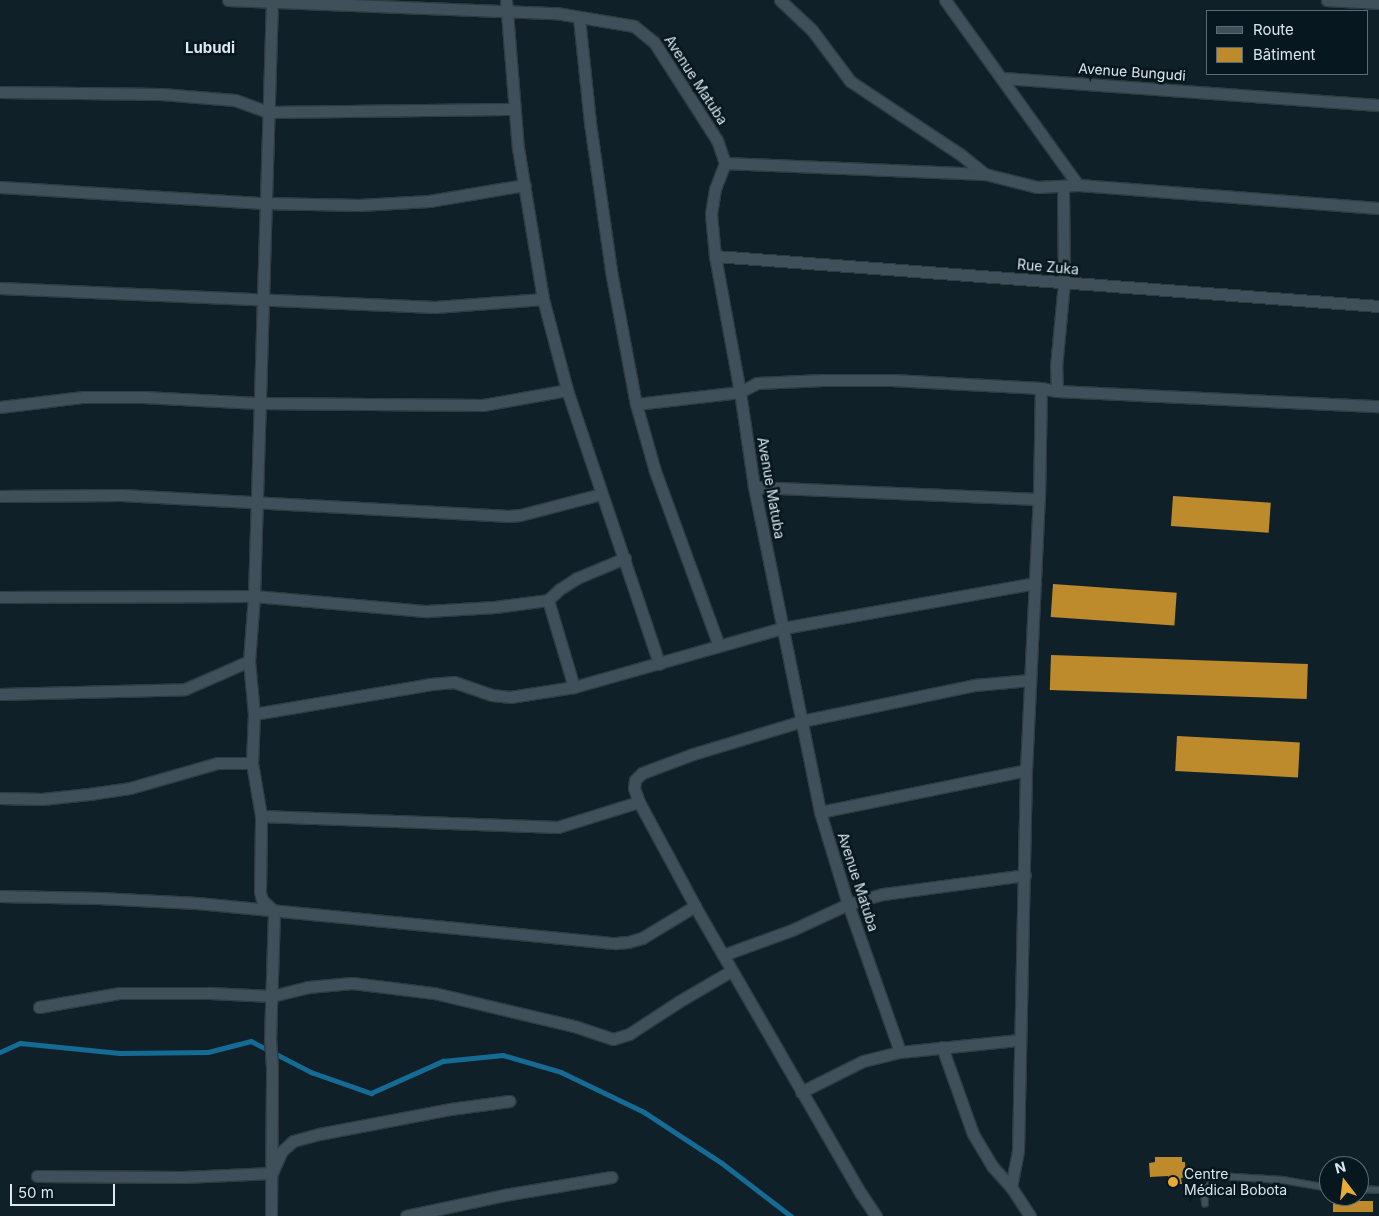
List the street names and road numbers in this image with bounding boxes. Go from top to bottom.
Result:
street label: Avenue Matuba [661,32,731,128]
street label: Avenue Bungudi [1078,60,1186,84]
street label: Rue Zuka [1016,256,1080,278]
street label: Avenue Matuba [754,436,788,540]
street label: Avenue Matuba [834,830,882,934]

